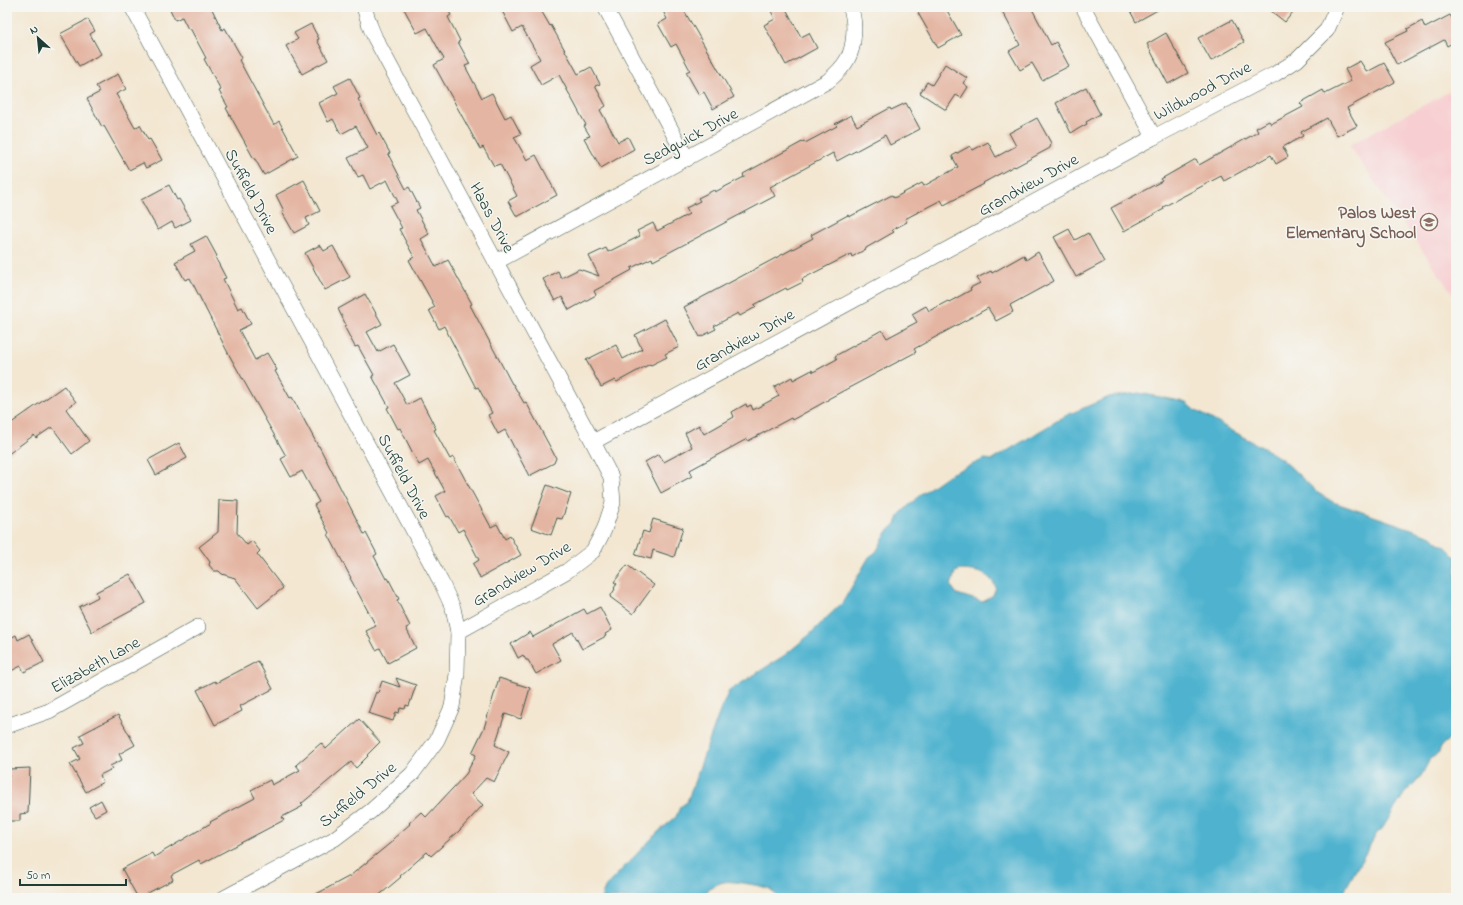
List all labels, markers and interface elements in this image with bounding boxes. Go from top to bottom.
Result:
north arrow [18,18,58,58]
text: N [27,21,41,39]
street label: Wildwood Drive [1149,55,1256,128]
street label: Sedgwick Drive [639,102,744,175]
street label: Suffield Drive [218,145,284,239]
street label: Grandview Drive [974,147,1084,223]
street label: Haas Drive [463,178,521,258]
place label: Palos West Elementary School [1286,201,1416,248]
school or university icon: Palos West Elementary School [1419,212,1439,232]
street label: Grandview Drive [690,302,800,378]
street label: Suffield Drive [371,430,437,524]
street label: Grandview Drive [468,535,576,614]
street label: Elizabeth Lane [47,630,145,700]
street label: Suffield Drive [314,756,402,834]
scale bar [20,861,126,887]
text: 50 m [26,867,50,885]

